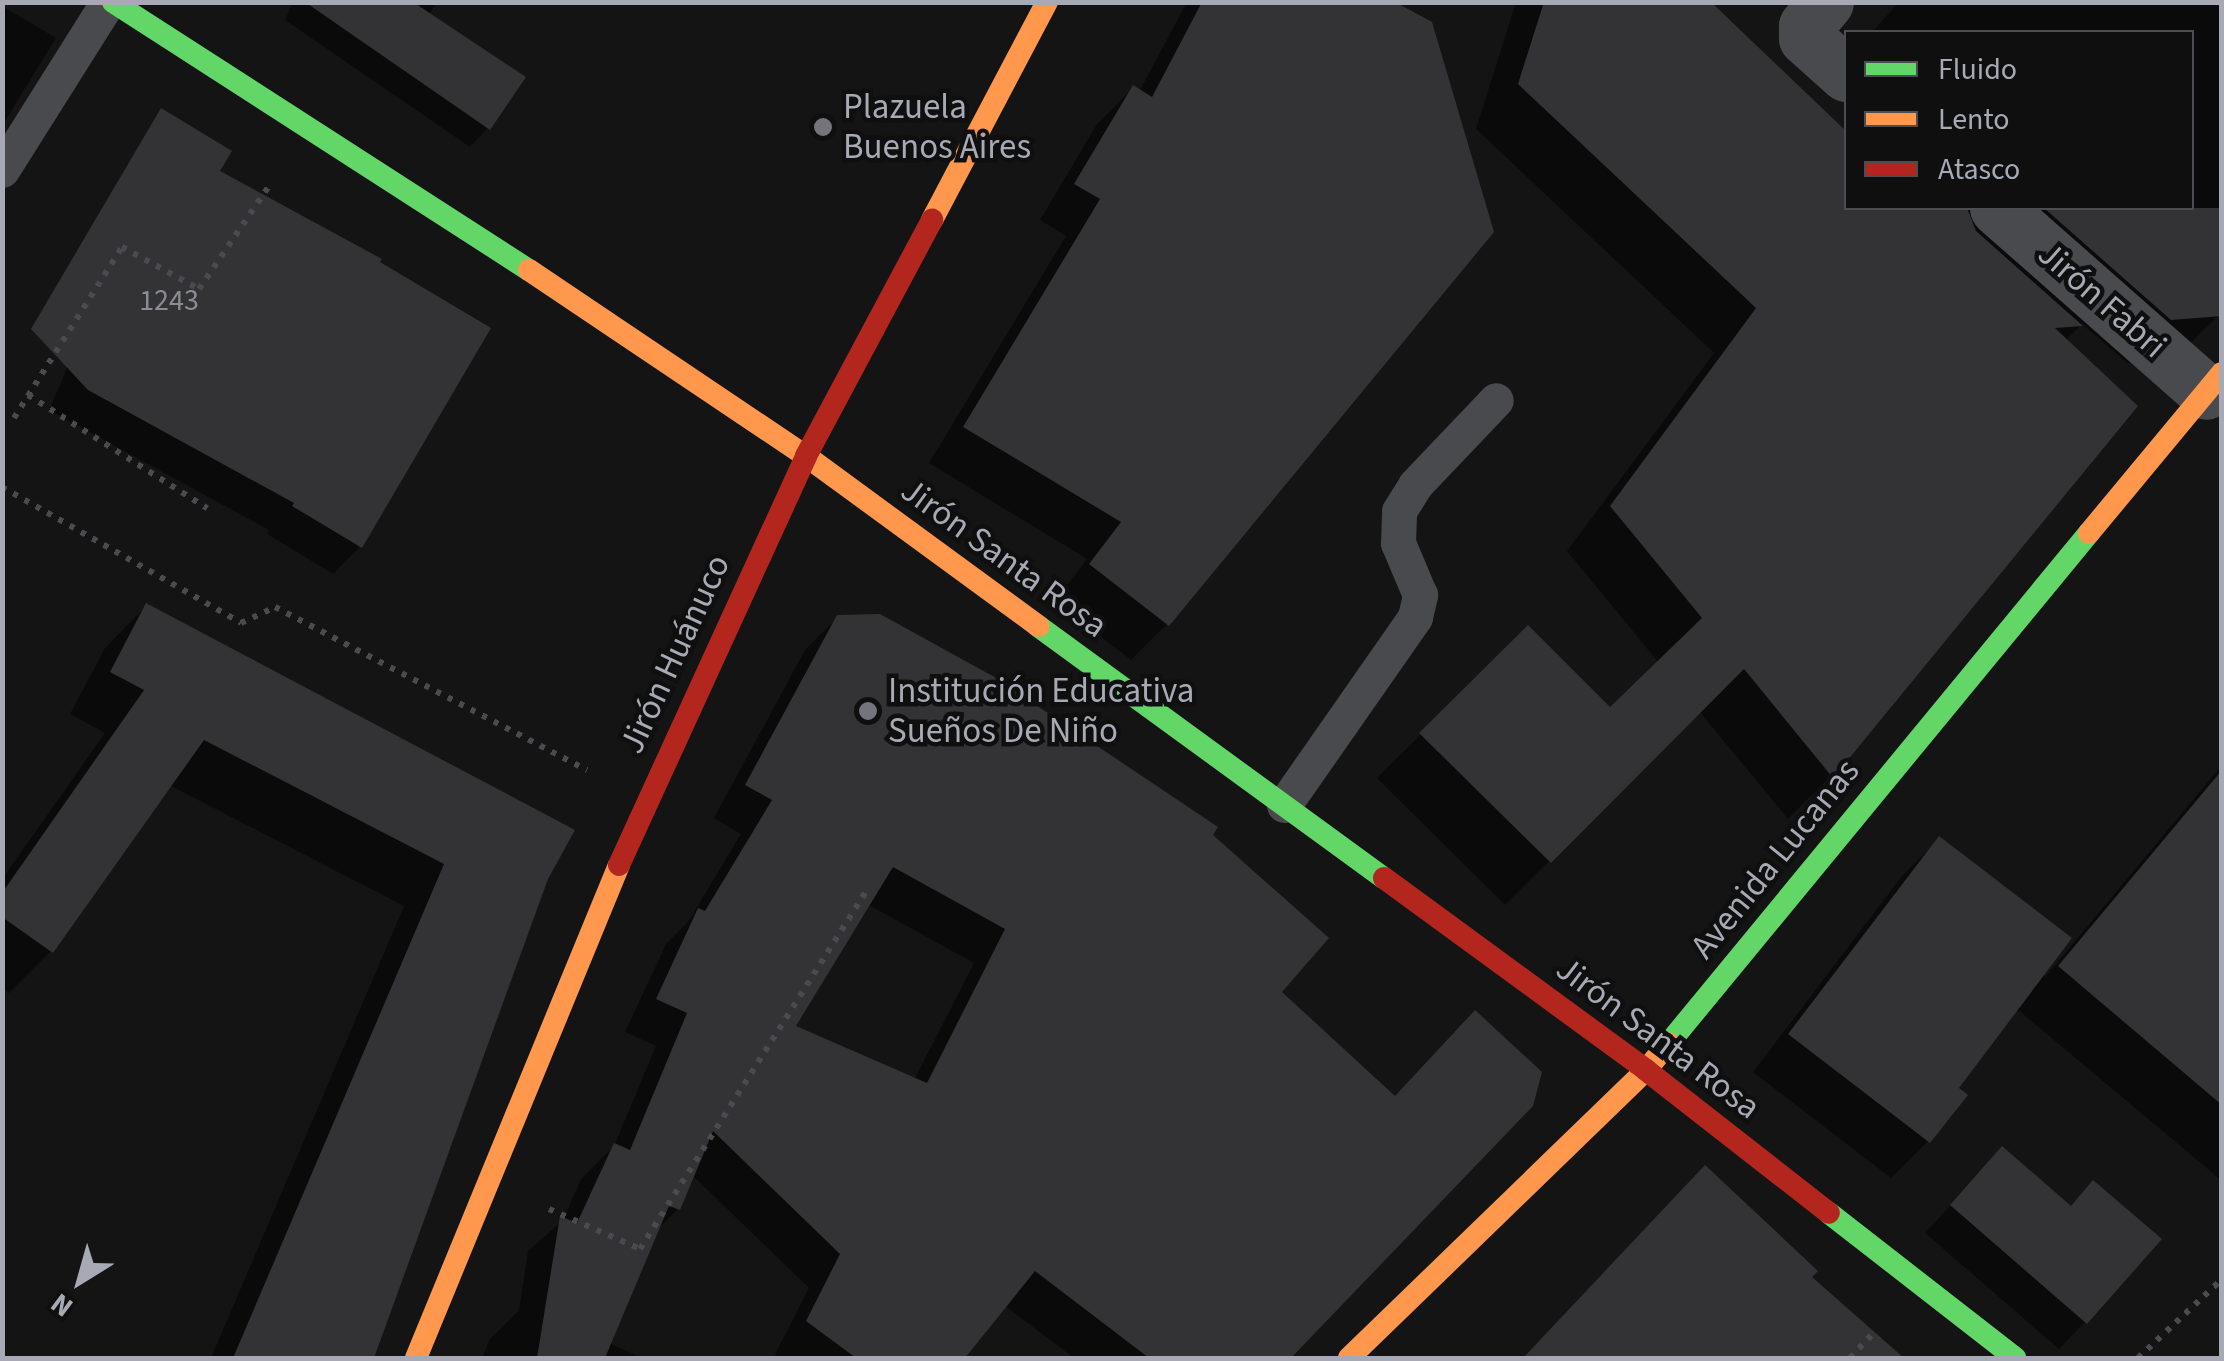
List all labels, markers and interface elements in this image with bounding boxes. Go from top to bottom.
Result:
legend [1844,30,2194,210]
text: Fluido [1938,48,2017,91]
place label: Plazuela Buenos Aires [843,86,1031,168]
text: Lento [1938,98,2010,141]
marker: Plazuela Buenos Aires [812,116,834,138]
text: Atasco [1938,148,2020,191]
street label: Jirón Fabri [2029,233,2175,367]
house number: 1243 [139,283,199,319]
street label: Jirón Santa Rosa [893,469,1115,647]
street label: Jirón Huánuco [611,548,739,760]
place label: Institución Educativa Sueños De Niño [888,670,1194,752]
marker: Institución Educativa Sueños De Niño [857,700,879,722]
street label: Avenida Lucanas [1682,751,1868,967]
street label: Jirón Santa Rosa [1548,948,1768,1128]
north arrow [30,1231,130,1331]
text: N [42,1283,81,1327]

